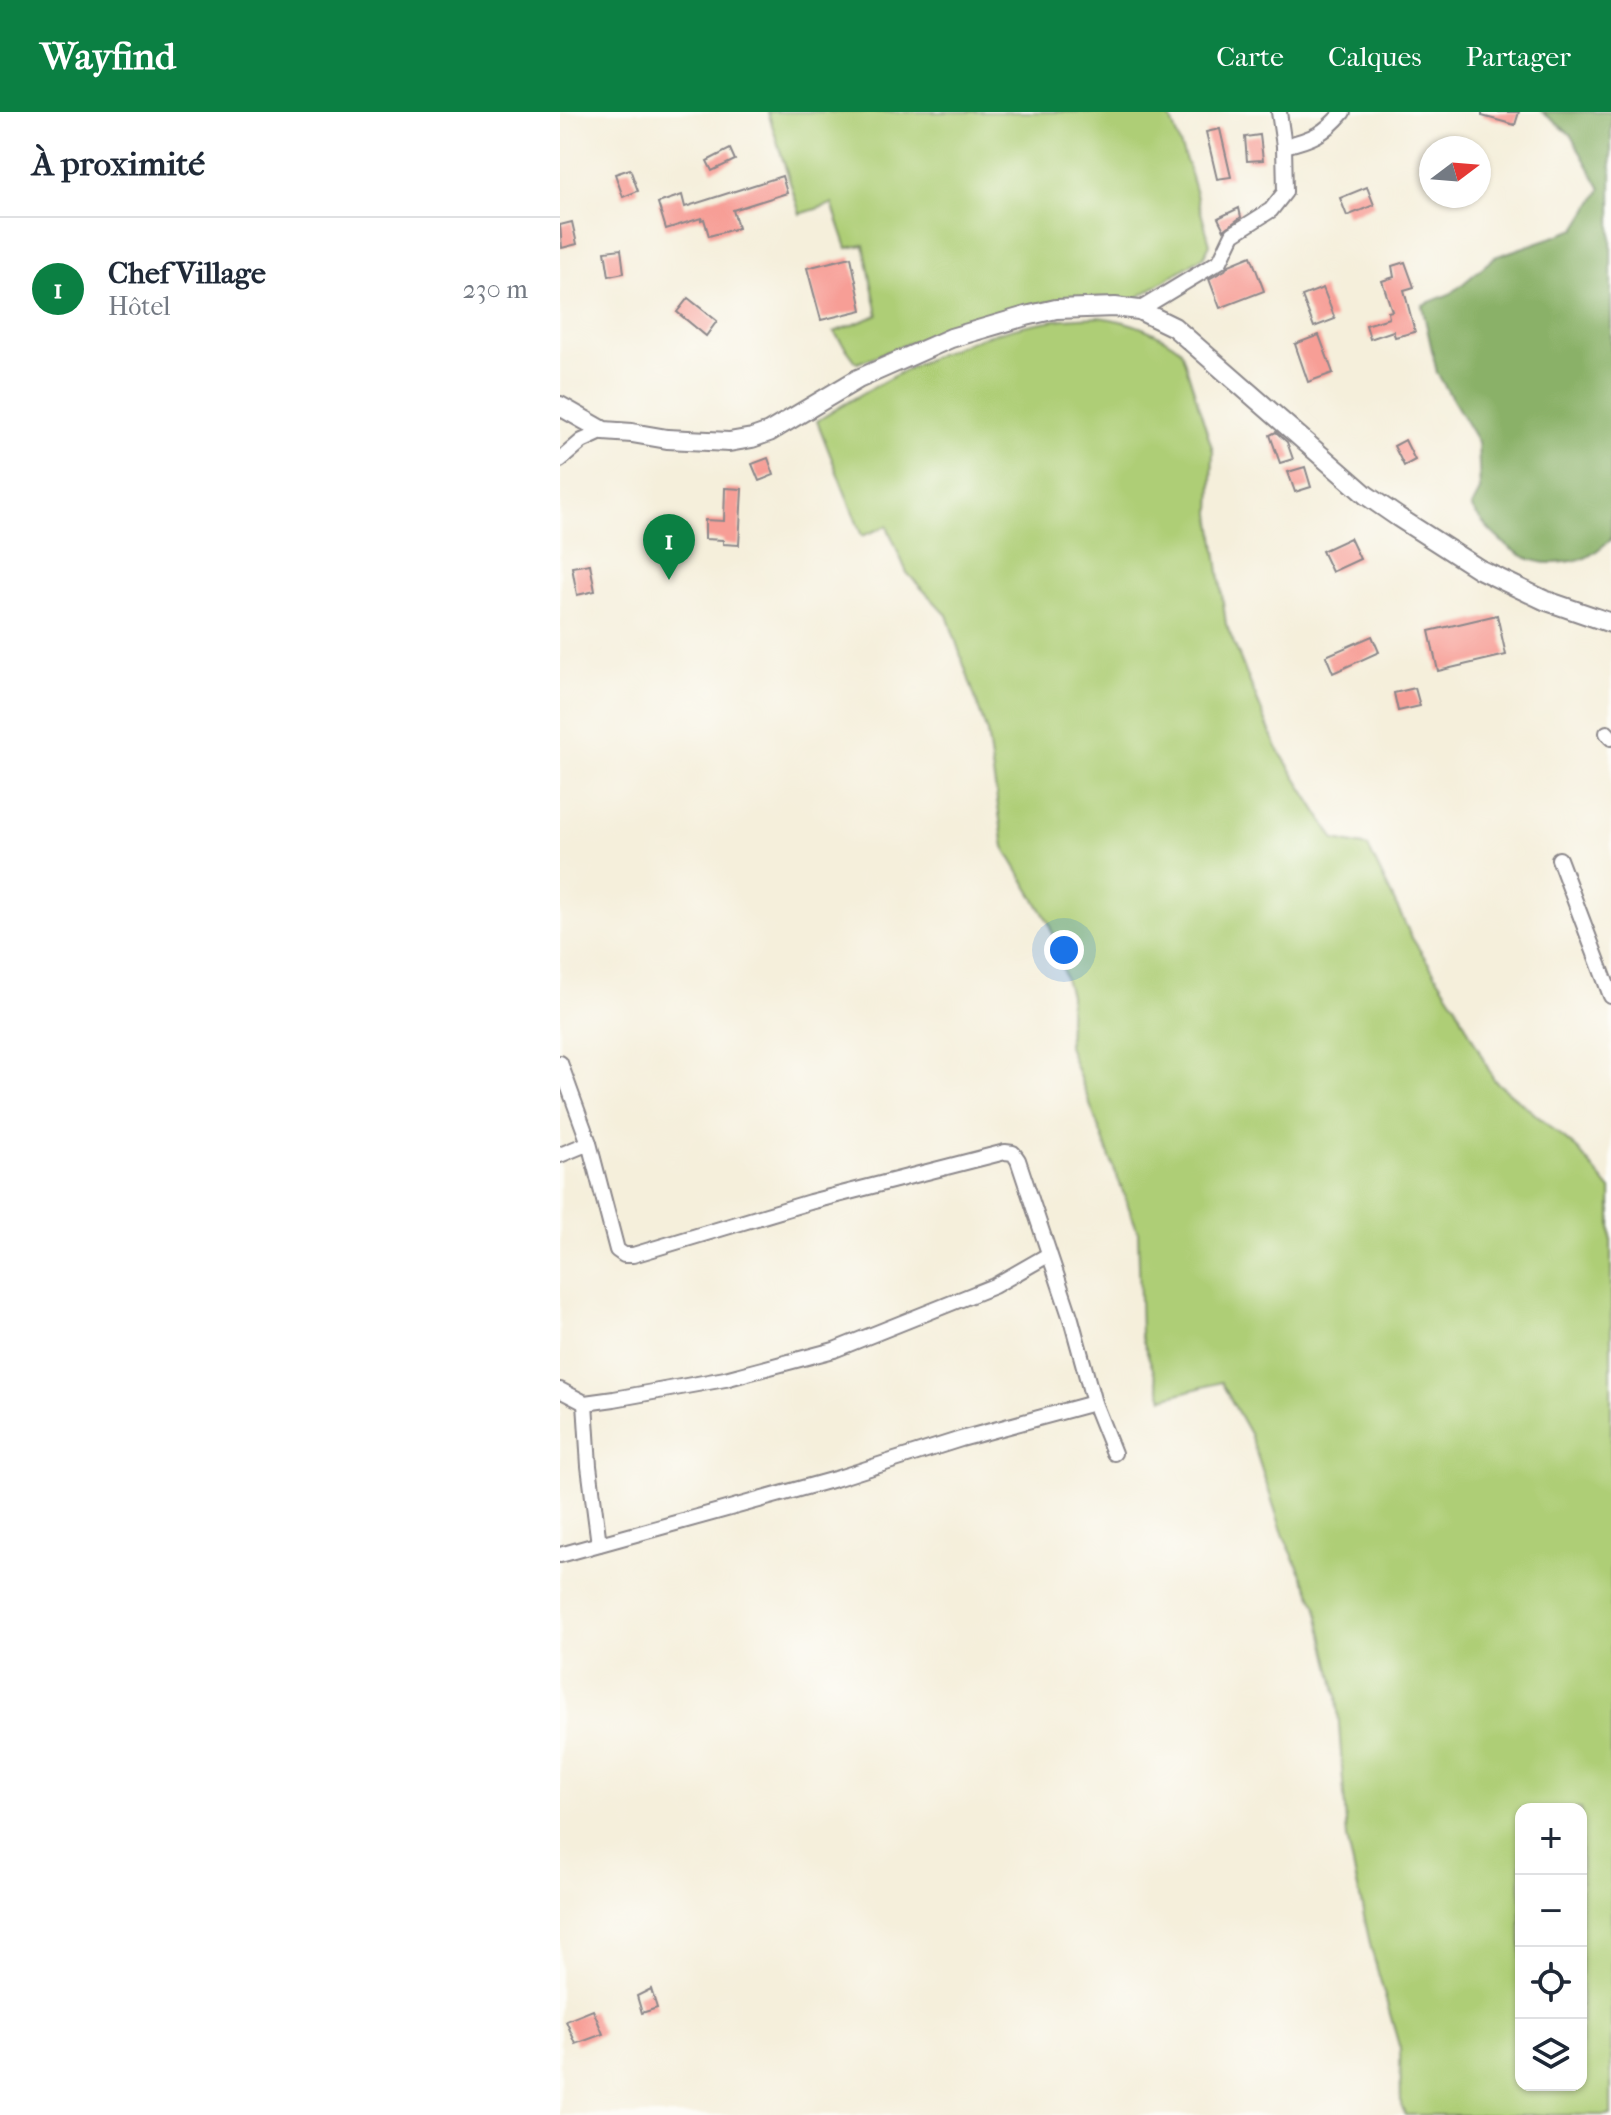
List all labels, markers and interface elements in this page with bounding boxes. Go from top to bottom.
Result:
text: Wayfind [40,34,176,79]
text: Carte [1216,40,1284,73]
text: Calques [1328,40,1422,73]
text: Partager [1466,40,1571,73]
north arrow [1419,136,1491,208]
text: À proximité [32,144,205,184]
text: Chef Village [108,256,266,291]
text: 1 [53,274,63,305]
text: 230 m [462,274,528,305]
text: Hôtel [108,291,171,322]
pin: 1 [643,514,695,580]
your location [1044,930,1084,970]
map controls [1515,1803,1587,2091]
button: + [1515,1803,1587,1875]
button: − [1515,1875,1587,1947]
button: locate [1515,1947,1587,2019]
button: layers [1515,2019,1587,2091]

